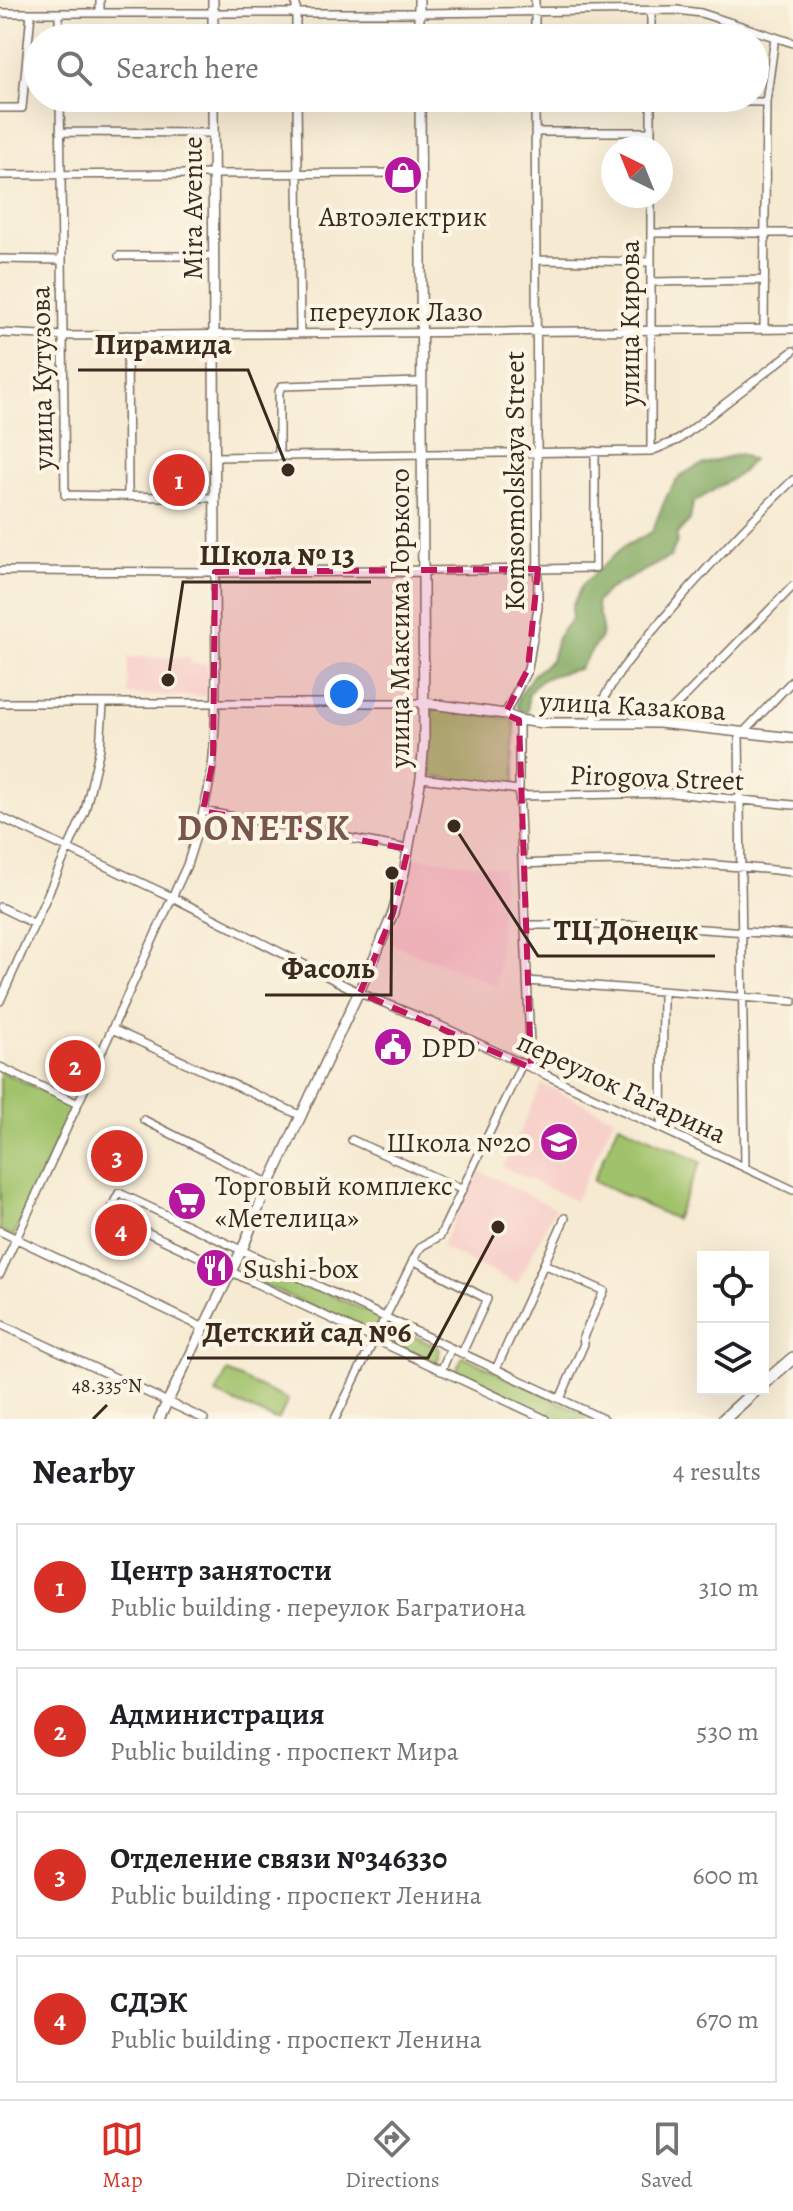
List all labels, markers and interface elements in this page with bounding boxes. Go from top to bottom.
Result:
search box [24,24,769,112]
icon: search [52,46,96,90]
text: Search here [116,48,259,88]
street label: Mira Avenue [174,136,212,280]
north arrow [601,136,673,208]
shop icon: Автоэлектрик [382,154,424,196]
place label: Автоэлектрик [318,198,487,236]
street label: улица Кирова [611,240,649,407]
street label: улица Кутузова [21,285,63,471]
street label: переулок Лазо [309,293,483,331]
callout: Пирамида [78,316,248,370]
text: Пирамида [94,324,232,364]
street label: Komsomolskaya Street [496,351,534,611]
pin: 1 [153,450,205,510]
street label: улица Максима Горького [381,468,419,769]
callout: Школа № 13 [183,528,371,582]
text: Школа № 13 [199,535,355,575]
your location [324,674,364,714]
street label: улица Казакова [538,682,727,730]
street label: Pirogova Street [569,756,745,800]
district label: DONETSK [177,803,351,852]
callout: ТЦ Донецк [538,902,715,956]
text: ТЦ Донецк [554,910,698,950]
callout: Фасоль [265,941,391,995]
text: Фасоль [281,948,375,988]
street label: переулок Гагарина [511,1023,733,1153]
public building icon: DPD [372,1026,414,1068]
place label: DPD [421,1029,476,1067]
pin: 2 [49,1036,101,1096]
school or university icon: Школа №20 [538,1121,580,1163]
place label: Школа №20 [386,1124,531,1162]
pin: 3 [91,1126,143,1186]
place label: Торговый комплекс «Метелица» [215,1167,453,1237]
supermarket icon: Торговый комплекс «Метелица» [166,1180,208,1222]
pin: 4 [95,1200,147,1260]
restaurant icon: Sushi-box [194,1247,236,1289]
place label: Sushi-box [243,1250,359,1288]
map controls [697,1251,769,1395]
button: locate [697,1251,769,1323]
callout: Детский сад №6 [187,1304,428,1358]
text: Детский сад №6 [203,1312,411,1352]
button: layers [697,1323,769,1395]
text: 48.335°N [72,1372,142,1399]
text: Nearby [32,1448,135,1495]
text: 4 results [673,1454,761,1489]
text: Центр занятости [110,1550,332,1590]
text: 1 [55,1570,65,1605]
text: 310 m [699,1570,759,1605]
text: Public building · переулок Багратиона [110,1590,526,1625]
text: Администрация [110,1694,325,1734]
text: 2 [54,1714,66,1749]
text: 530 m [696,1714,759,1749]
text: Public building · проспект Мира [110,1734,459,1769]
text: Отделение связи №346330 [110,1838,447,1878]
text: 3 [54,1858,66,1893]
text: 600 m [692,1858,759,1893]
text: Public building · проспект Ленина [110,1878,482,1913]
text: СДЭК [110,1982,188,2022]
text: 4 [54,2002,66,2037]
text: 670 m [695,2002,759,2037]
text: Public building · проспект Ленина [110,2022,482,2057]
tab: Map [100,2117,144,2195]
tab: Directions [345,2117,440,2195]
tab: Saved [640,2117,693,2195]

